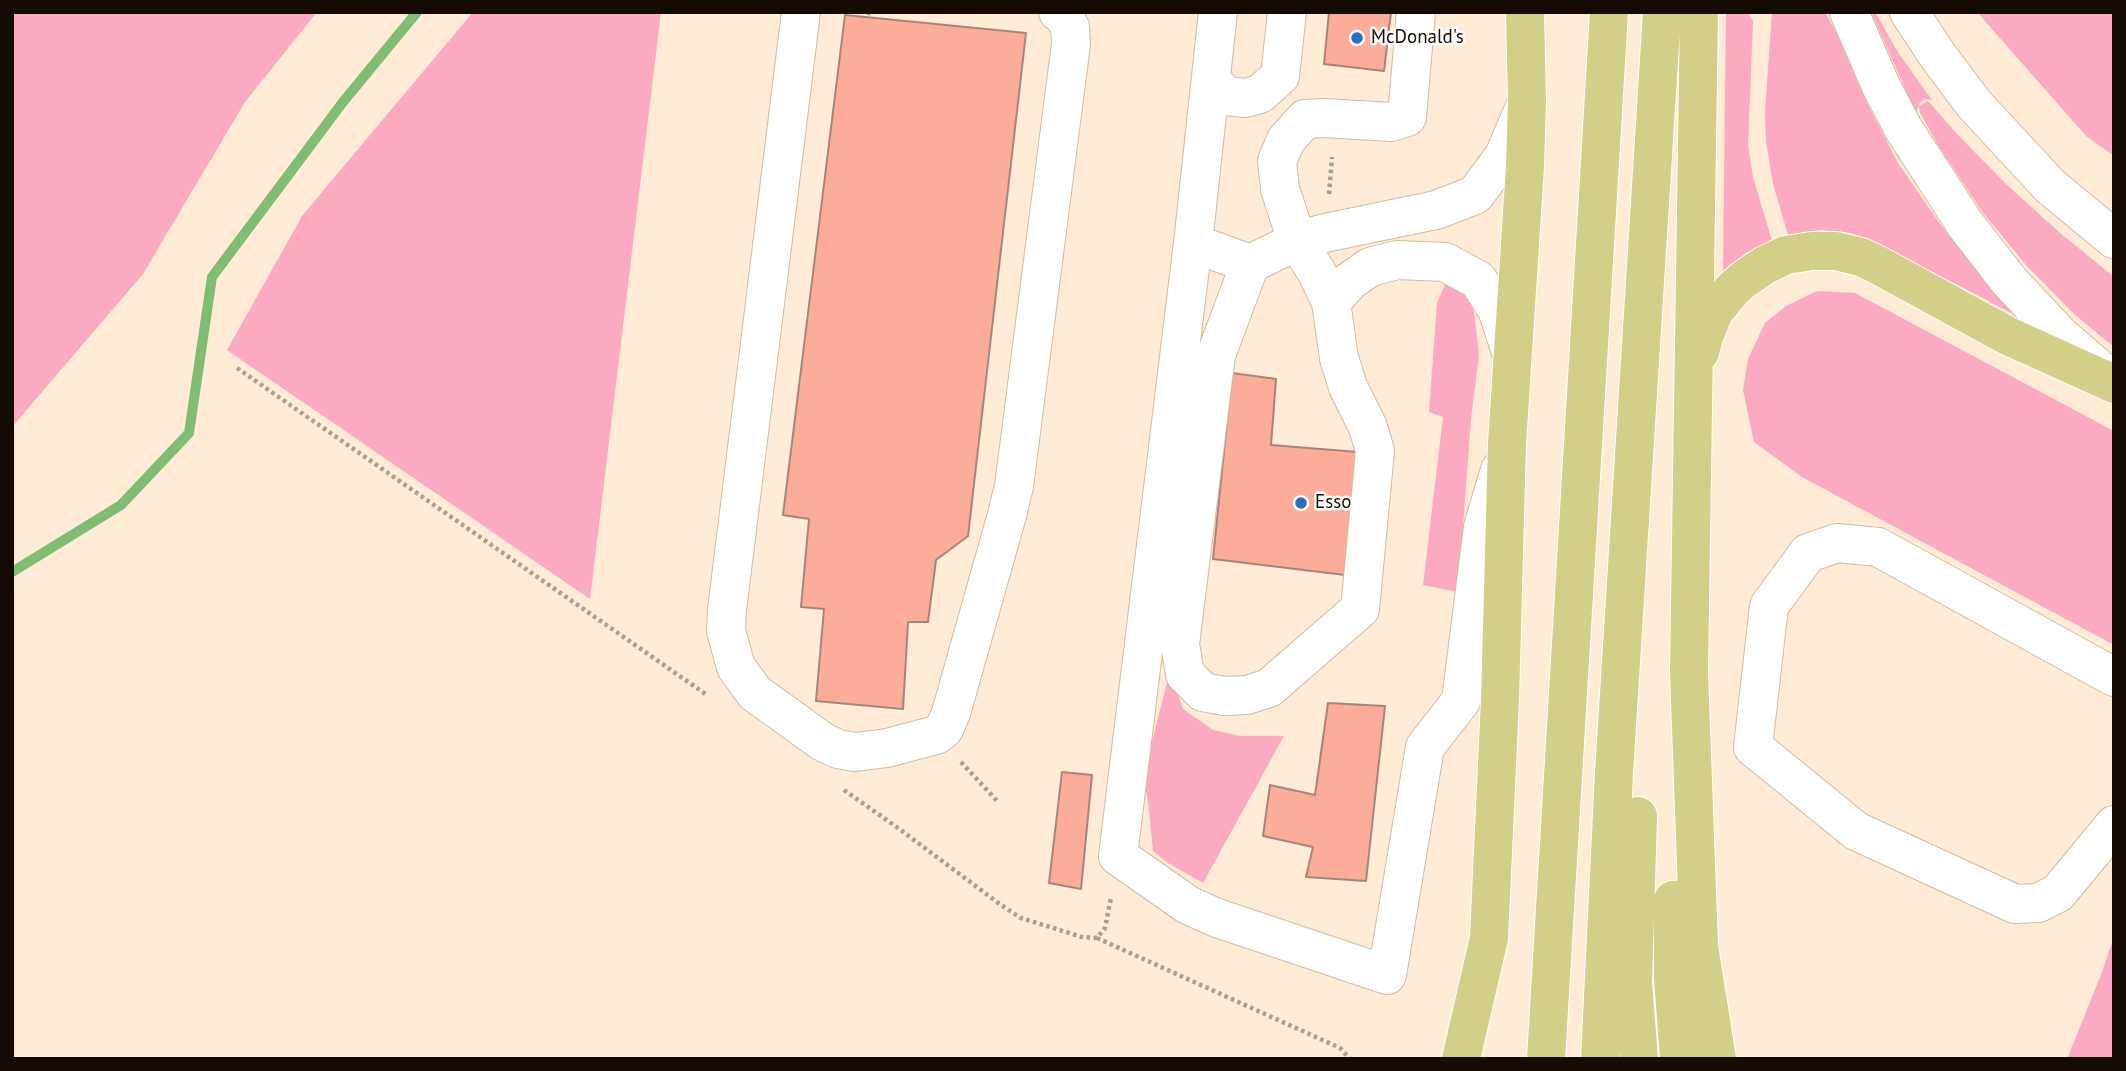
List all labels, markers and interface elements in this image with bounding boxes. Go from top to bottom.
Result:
place label: McDonald's [1371,27,1464,49]
marker: McDonald's [1349,30,1365,46]
place label: Esso [1315,492,1351,514]
marker: Esso [1293,495,1309,511]

